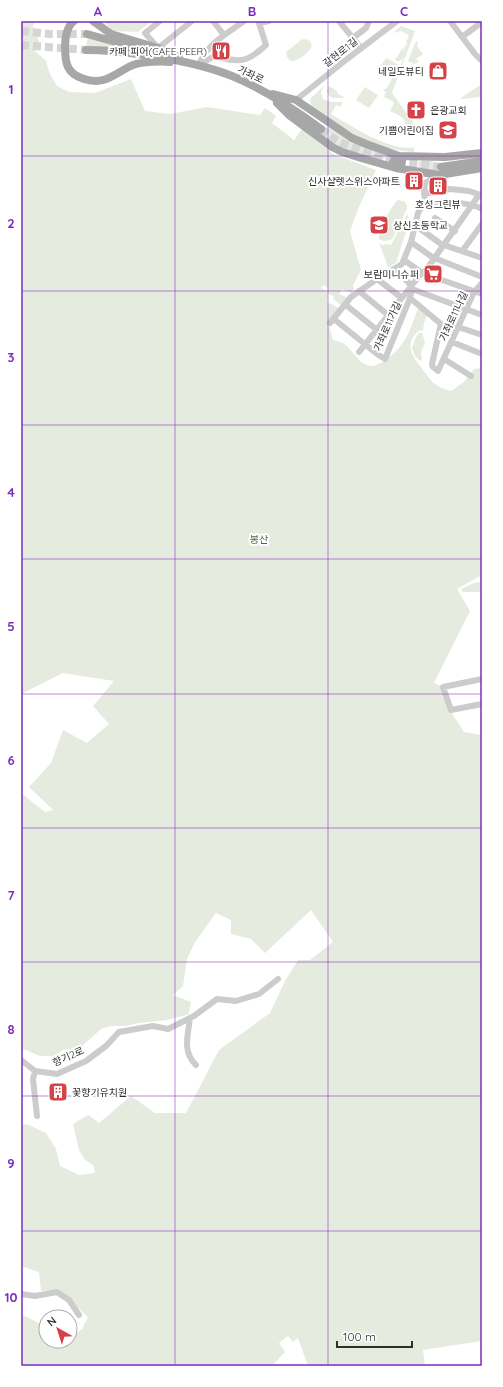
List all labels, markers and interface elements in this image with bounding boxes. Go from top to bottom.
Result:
text: A [94,3,103,19]
text: B [248,3,256,19]
text: C [400,3,408,19]
street label: 갈현로1길 [320,35,360,70]
restaurant icon: 카페 피어(CAFE PEER) [210,40,232,62]
place label: 카페 피어(CAFE PEER) [109,45,207,58]
shop icon: 네일도뷰티 [427,60,449,82]
street label: 가좌로 [236,63,266,86]
place label: 네일도뷰티 [378,65,424,78]
text: 1 [8,81,14,97]
church icon: 은광교회 [405,99,427,121]
place label: 은광교회 [430,104,467,117]
school or university icon: 기쁨어린이집 [437,119,459,141]
place label: 기쁨어린이집 [379,124,434,137]
building icon: 신사샬렛스위스아파트 [403,170,425,192]
place label: 신사샬렛스위스아파트 [308,175,400,188]
building icon: 호성그린뷰 [427,175,449,197]
place label: 호성그린뷰 [415,198,461,211]
school or university icon: 상신초등학교 [368,214,390,236]
text: 2 [7,215,15,231]
place label: 상신초등학교 [393,219,448,232]
supermarket icon: 보람미니슈퍼 [422,263,444,285]
place label: 보람미니슈퍼 [364,268,419,281]
street label: 가좌로11나길 [436,289,471,343]
street label: 가좌로11가길 [371,299,404,353]
text: 3 [8,349,15,365]
text: 4 [7,484,15,500]
park label: 봉산 [250,533,268,546]
text: 5 [7,618,15,634]
text: 6 [7,752,15,768]
text: 7 [7,887,15,903]
text: 8 [7,1021,15,1037]
street label: 향기2로 [50,1044,86,1069]
building icon: 꽃향기유치원 [47,1081,69,1103]
place label: 꽃향기유치원 [72,1086,127,1099]
text: 9 [7,1155,15,1171]
text: 10 [4,1289,18,1305]
north arrow [38,1309,78,1349]
text: N [44,1313,59,1329]
scale bar [337,1323,412,1349]
text: 100 m [343,1329,376,1344]

